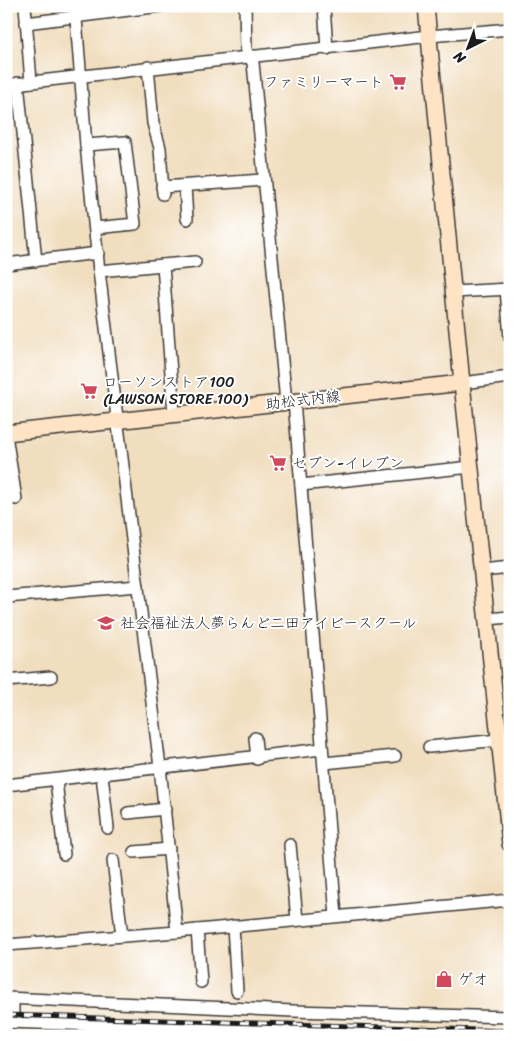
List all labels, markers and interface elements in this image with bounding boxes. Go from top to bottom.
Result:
north arrow [444,22,494,72]
text: N [447,45,472,70]
place label: ファミリーマート [264,69,384,95]
supermarket icon: ファミリーマート [388,72,408,92]
place label: ローソンストア100 (LAWSON STORE 100) [103,369,248,412]
supermarket icon: ローソンストア100 (LAWSON STORE 100) [79,381,99,401]
street label: 助松式内線 [264,383,342,417]
place label: セブン-イレブン [292,450,404,476]
supermarket icon: セブン-イレブン [268,453,288,473]
place label: 社会福祉法人夢らんど二田アイビースクール [120,610,417,636]
school or university icon: 社会福祉法人夢らんど二田アイビースクール [96,613,116,633]
place label: ゲオ [458,966,488,992]
shop icon: ゲオ [434,969,454,989]

